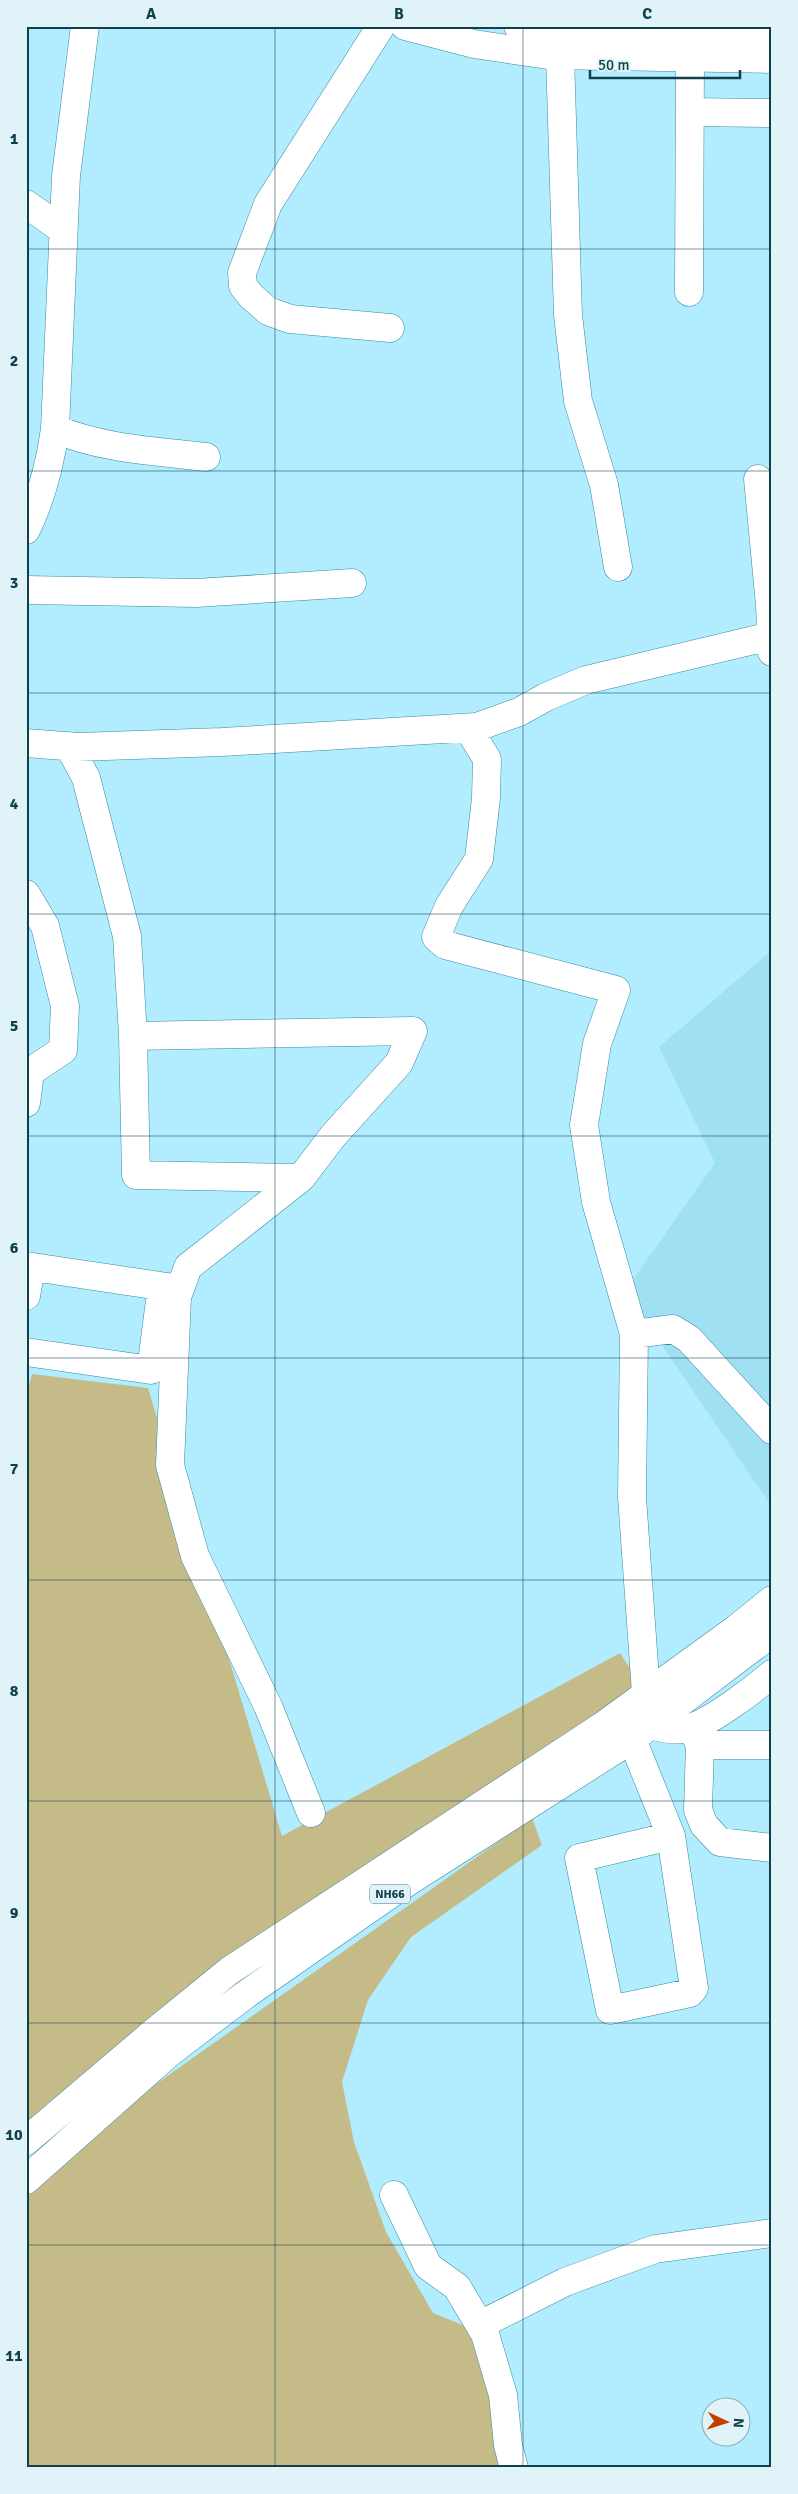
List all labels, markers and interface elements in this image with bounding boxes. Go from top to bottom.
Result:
text: A [146,4,157,24]
text: B [394,4,404,24]
text: C [642,4,652,24]
scale bar [590,48,740,80]
text: 50 m [598,56,629,74]
text: 1 [10,129,19,149]
text: 2 [10,351,18,371]
text: 3 [10,573,18,593]
text: 4 [10,794,19,814]
text: 5 [10,1016,18,1036]
text: 6 [10,1238,19,1258]
text: 7 [10,1459,19,1479]
text: 8 [10,1681,19,1701]
road number: NH66 [370,1885,410,1904]
text: 9 [10,1903,19,1923]
text: 10 [5,2125,23,2145]
text: 11 [5,2346,23,2366]
north arrow [700,2396,750,2446]
text: N [730,2417,747,2428]

